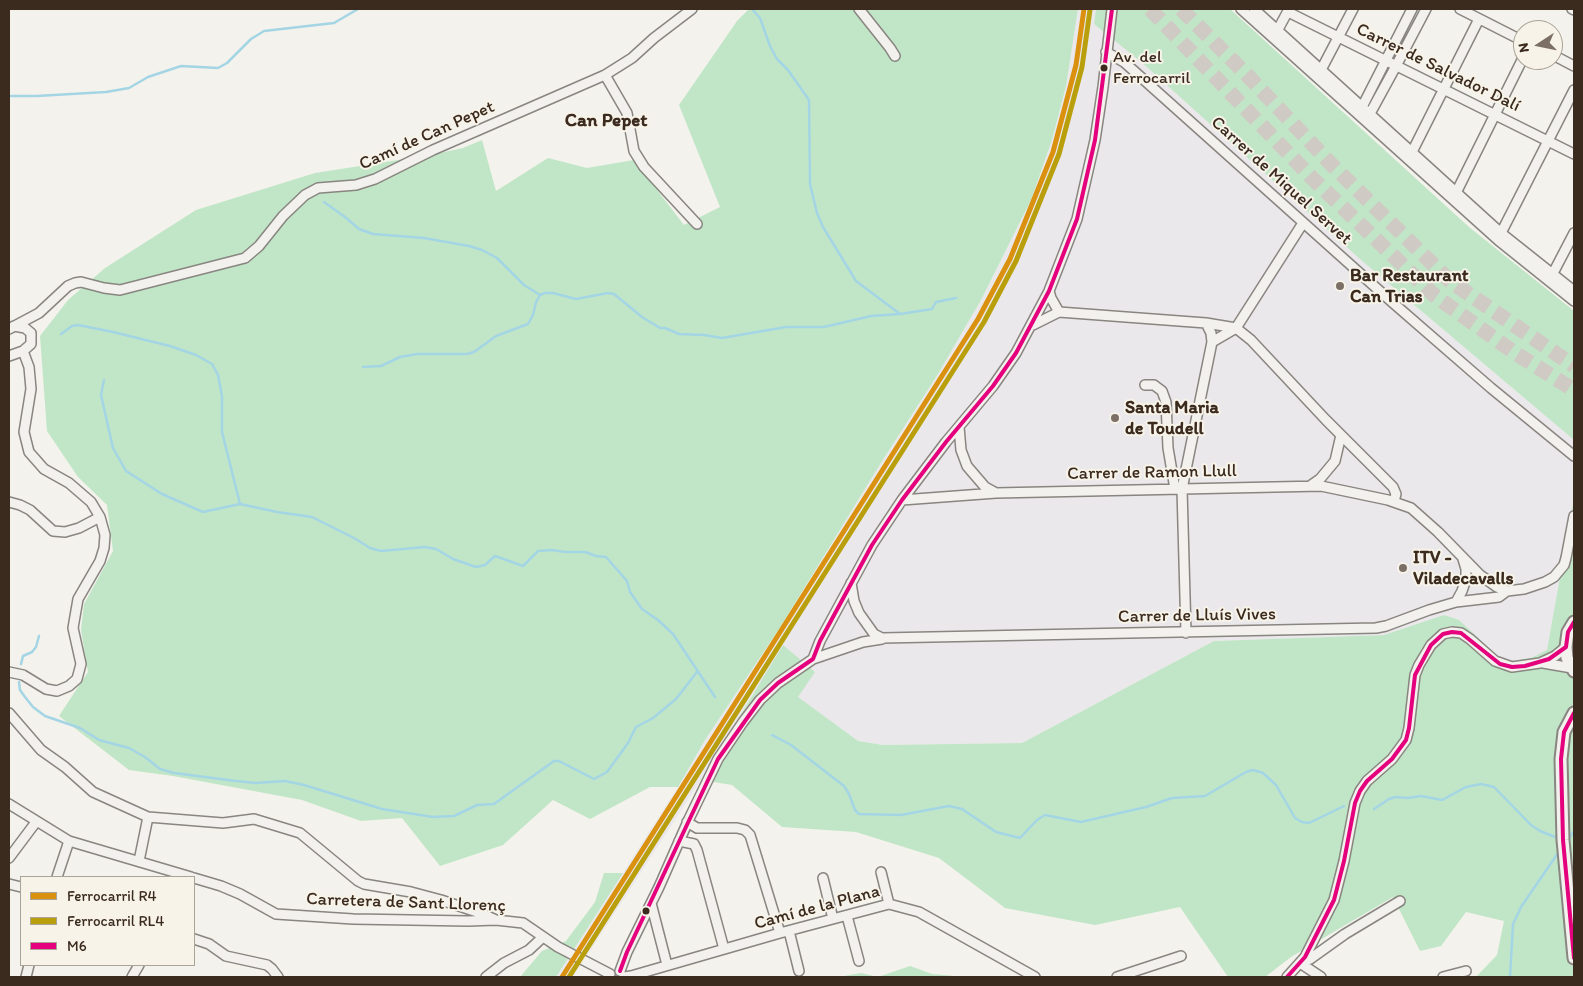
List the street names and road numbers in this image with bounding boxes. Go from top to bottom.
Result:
street label: Carrer de Salvador Dalí [1352,19,1524,117]
street label: Camí de Can Pepet [356,97,498,175]
street label: Carrer de Miquel Servet [1206,112,1356,250]
street label: Carrer de Ramon Llull [1067,461,1237,485]
street label: Carrer de Lluís Vives [1118,604,1276,628]
street label: Camí de la Plana [752,881,882,935]
street label: Carretera de Sant Llorenç [306,889,506,917]

